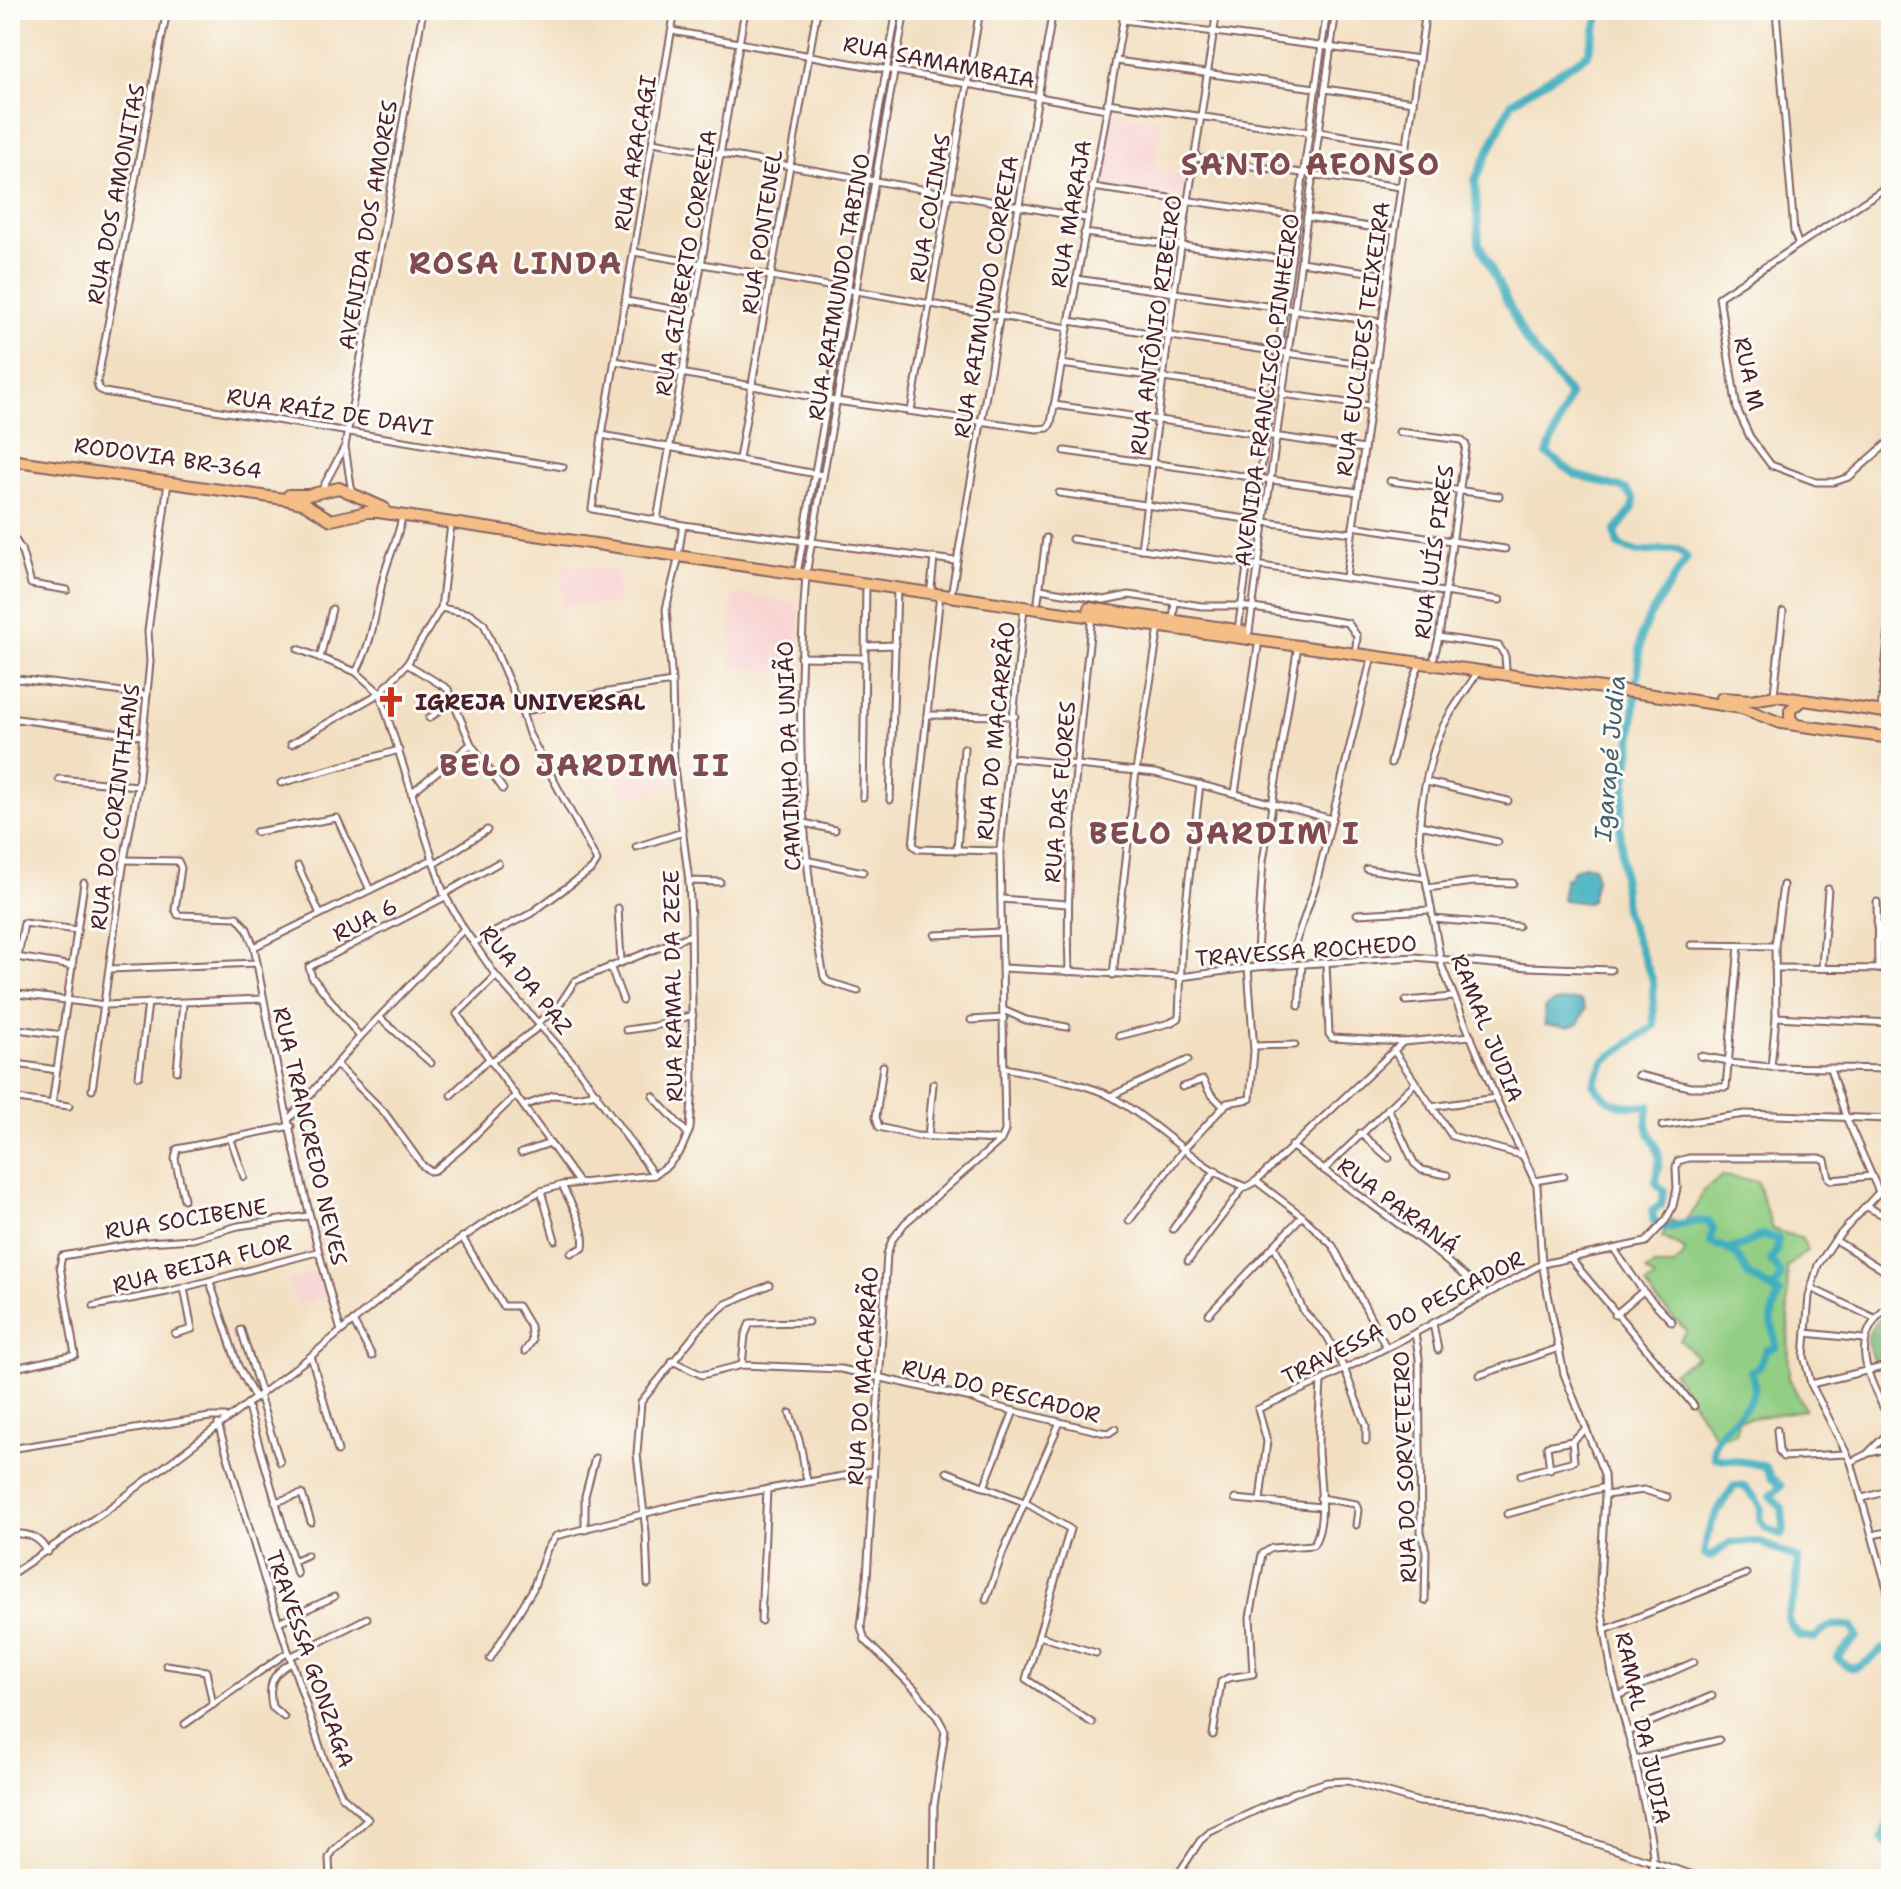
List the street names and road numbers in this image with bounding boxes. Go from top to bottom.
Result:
street label: RUA SAMAMBAIA [841,29,1037,95]
street label: RUA ARACAGI [607,73,663,233]
street label: RUA DOS AMONITAS [80,81,152,307]
street label: AVENIDA DOS AMORES [332,98,404,352]
street label: RUA GILBERTO CORREIA [648,128,724,398]
street label: RUA COLINAS [903,131,957,285]
street label: RUA MARAJA [1044,138,1098,290]
street label: RUA PONTENEL [735,148,789,316]
street label: RUA RAIMUNDO TABINO [801,151,877,423]
street label: RUA RAIMUNDO CORREIA [947,153,1025,441]
street label: RUA ANTÔNIO RIBEIRO [1123,193,1189,457]
street label: RUA EUCLIDES TEIXEIRA [1329,200,1397,478]
street label: AVENIDA FRANCISCO PINHEIRO [1228,212,1306,568]
street label: RUA M [1727,335,1771,413]
street label: RUA RAÍZ DE DAVI [225,381,435,443]
street label: RODOVIA BR-364 [72,430,264,486]
street label: RUA LUÍS PIRES [1407,463,1461,641]
street label: RUA DO MACARRÃO [970,620,1022,842]
street label: CAMINHO DA UNIÃO [770,640,808,872]
street label: RUA DO CORINTHIANS [83,682,147,932]
street label: RUA DAS FLORES [1038,700,1082,884]
street label: RUA RAMAL DA ZEZE [656,870,690,1102]
street label: RUA 6 [328,891,402,949]
street label: RUA DA PAZ [473,920,579,1040]
street label: TRAVESSA ROCHEDO [1194,929,1418,973]
street label: RAMAL JUDIA [1444,950,1530,1107]
street label: RUA TRANCREDO NEVES [266,1004,354,1268]
street label: RUA PARANÁ [1331,1151,1465,1261]
street label: RUA SOCIBENE [103,1192,269,1246]
street label: RUA BEIJA FLOR [110,1228,294,1300]
street label: TRAVESSA DO PESCADOR [1277,1244,1529,1392]
street label: RUA DO MACARRÃO [841,1265,885,1487]
street label: RUA DO SORVETEIRO [1386,1350,1424,1584]
street label: RUA DO PESCADOR [899,1352,1103,1430]
street label: TRAVESSA GONZAGA [259,1546,361,1772]
street label: RAMAL DA JUDIA [1609,1629,1677,1827]

